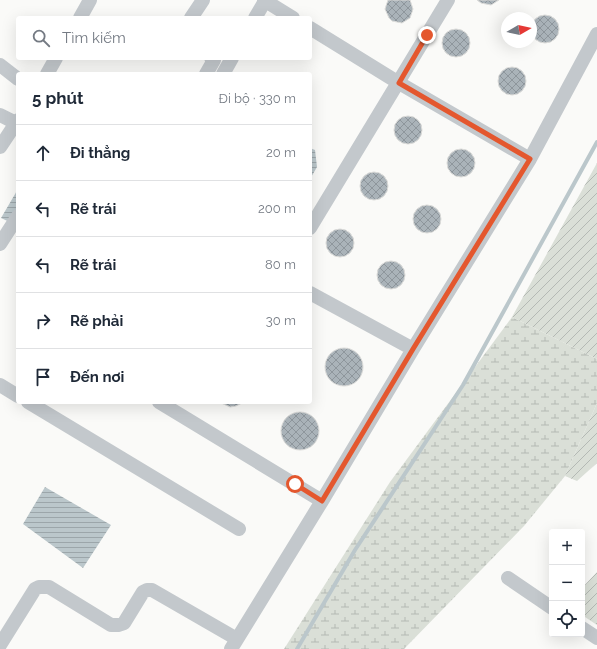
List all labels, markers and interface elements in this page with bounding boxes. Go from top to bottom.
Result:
north arrow [501,12,537,48]
search box [16,16,312,60]
route end [418,26,436,44]
icon: search [30,27,52,49]
text: Tìm kiếm [62,29,126,47]
text: 5 phút [32,88,84,108]
text: Đi bộ · 330 m [219,91,296,106]
icon: ahead [32,142,54,164]
text: Đi thẳng [70,144,130,162]
text: 20 m [266,145,296,160]
icon: left [32,198,54,220]
text: Rẽ trái [70,200,116,218]
text: 200 m [258,201,296,216]
icon: left [32,254,54,276]
text: Rẽ trái [70,256,116,274]
text: 80 m [265,257,296,272]
icon: right [32,310,54,332]
text: Rẽ phải [70,312,123,330]
text: 30 m [266,313,296,328]
icon: arrive [32,366,54,388]
text: Đến nơi [70,368,124,386]
route start [286,475,304,493]
map controls [549,529,585,637]
button: + [549,529,585,565]
button: − [549,565,585,601]
button: locate [549,601,585,637]

